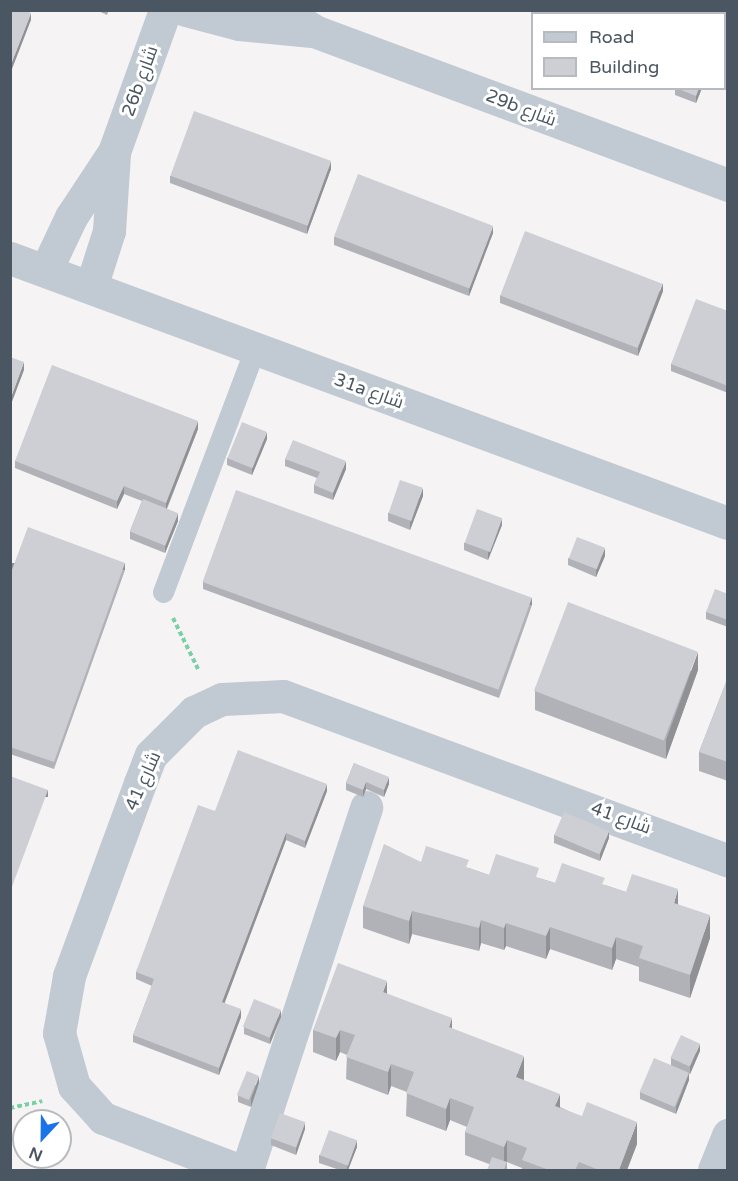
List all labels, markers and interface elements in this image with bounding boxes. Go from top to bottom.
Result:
legend [531,12,726,90]
text: Road [589,26,634,48]
street label: 26b شارع [117,43,163,119]
text: Building [589,56,659,78]
street label: 29b شارع [483,85,559,131]
street label: 31a شارع [331,368,407,414]
street label: شارع 41 [120,748,166,814]
street label: شارع 41 [588,797,654,839]
north arrow [12,1109,72,1169]
text: N [26,1142,46,1166]

